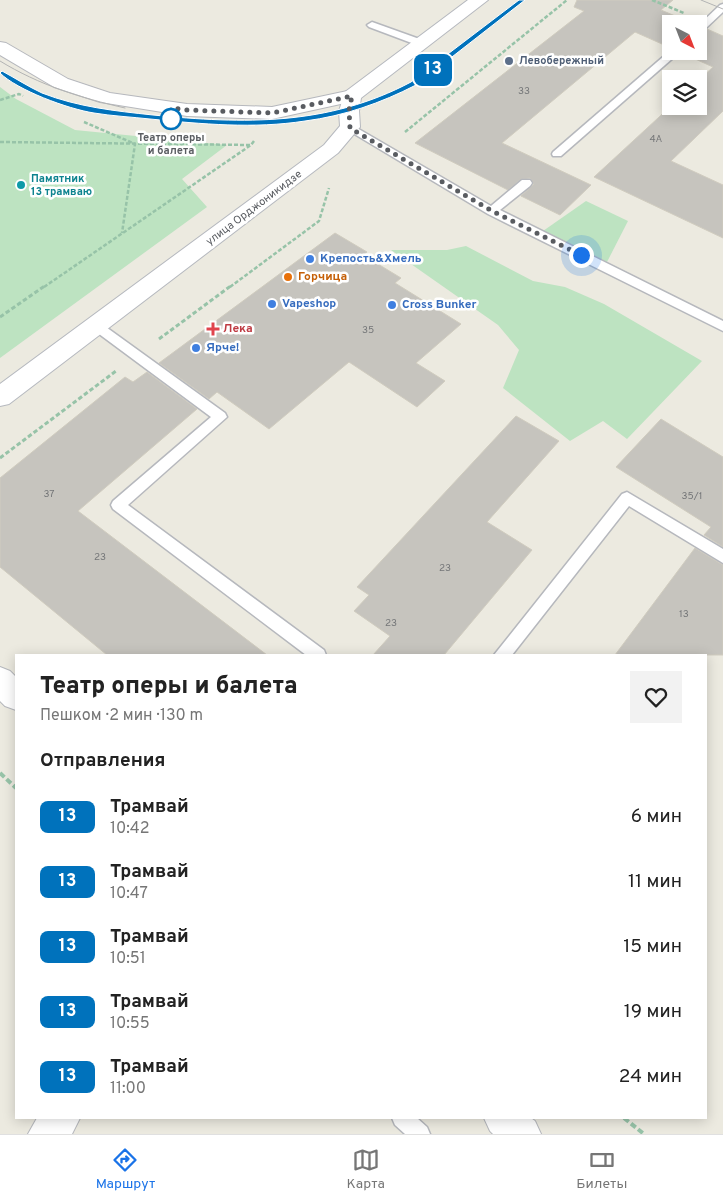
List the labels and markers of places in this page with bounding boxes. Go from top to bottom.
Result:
place label: Левобережный [519,54,604,68]
marker: Левобережный [503,55,515,67]
marker: Театр оперы и балета [160,108,182,130]
place label: Театр оперы и балета [137,131,205,158]
place label: Памятник 13 трамваю [31,172,92,199]
marker: Памятник 13 трамваю [15,179,27,191]
place label: Крепость&Хмель [320,251,422,267]
marker: Крепость&Хмель [304,253,316,265]
place label: Горчица [298,269,347,285]
marker: Горчица [282,271,294,283]
place label: Vapeshop [282,296,336,312]
place label: Cross Bunker [402,297,477,313]
marker: Vapeshop [266,298,278,310]
marker: Cross Bunker [386,299,398,311]
place label: Лека [223,321,253,337]
marker: Лека [207,323,219,335]
place label: Ярче! [206,340,239,356]
marker: Ярче! [190,342,202,354]

